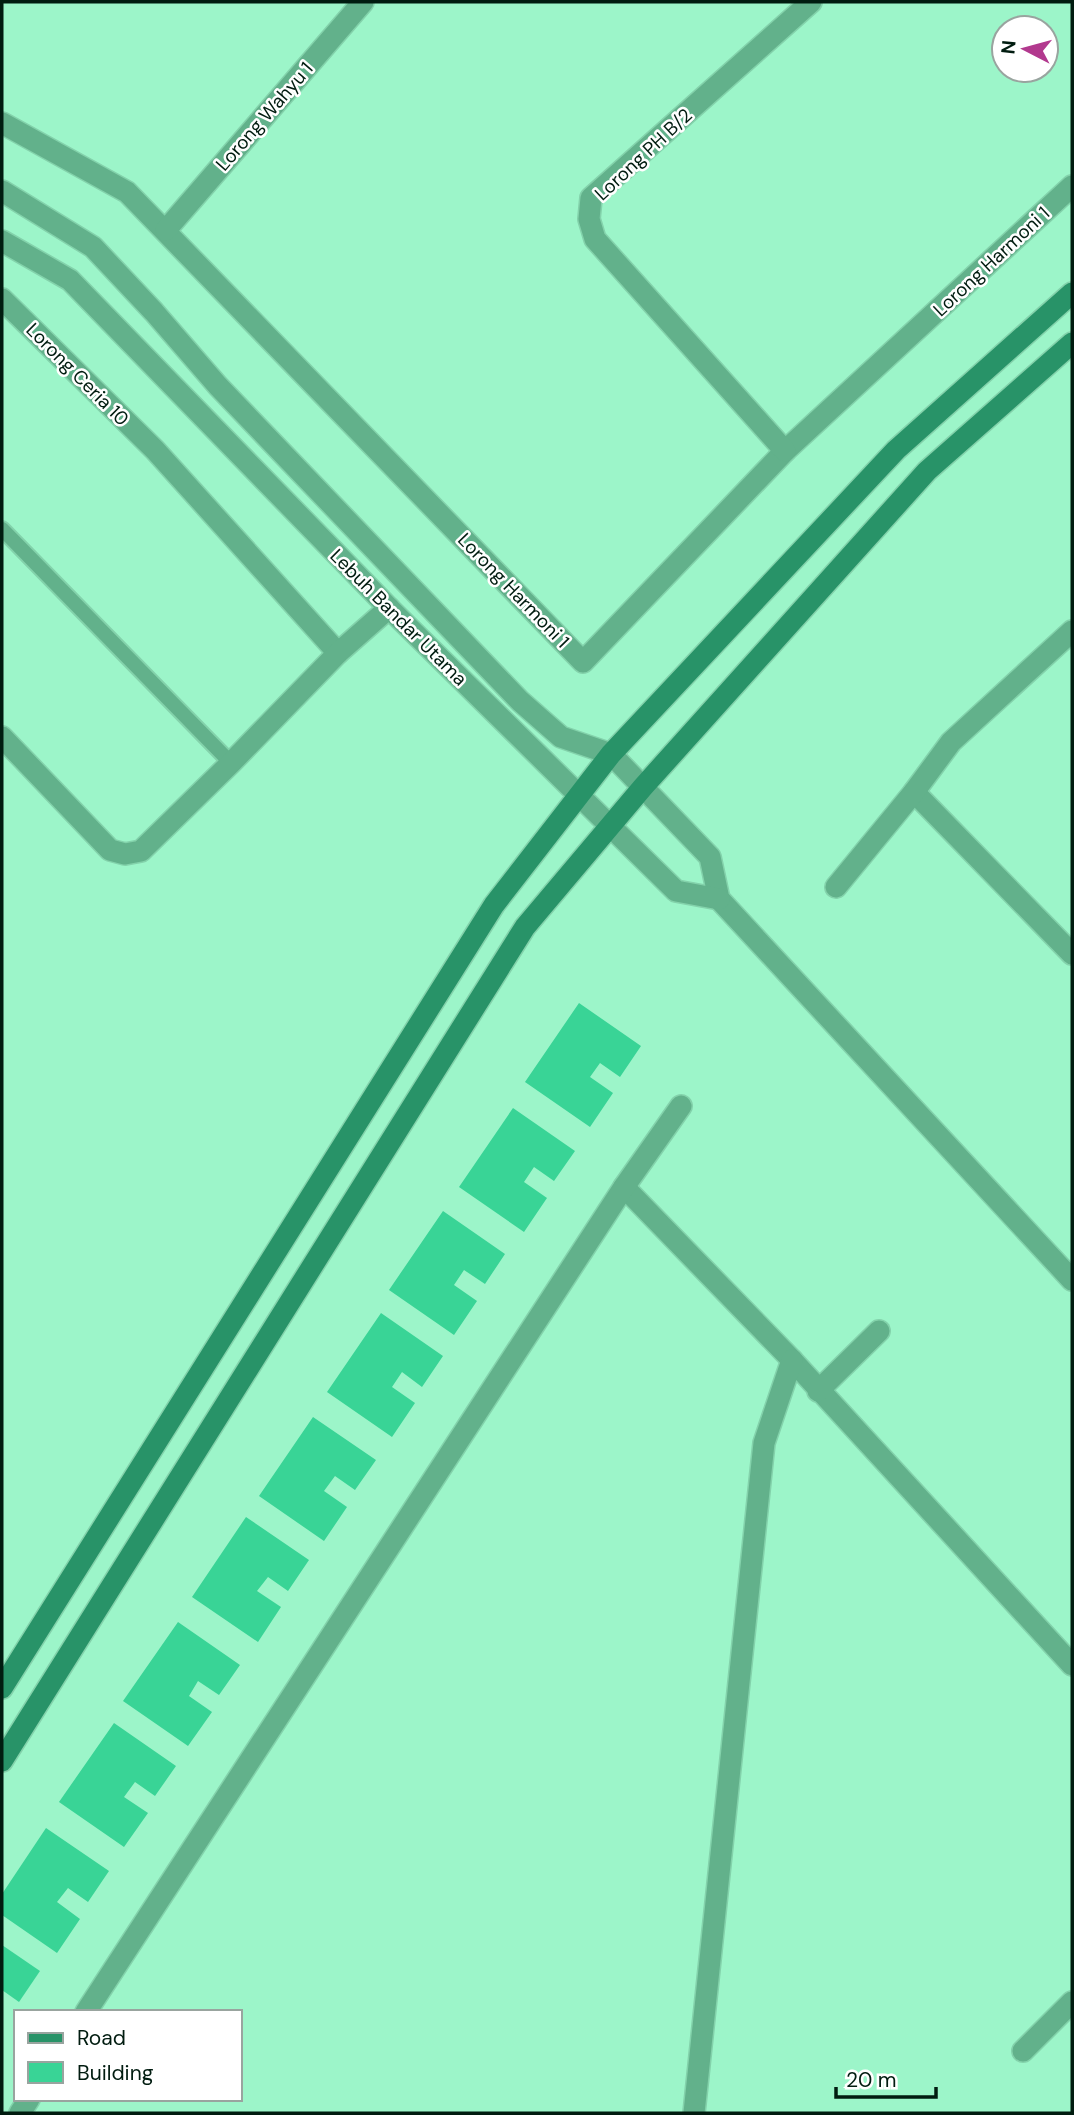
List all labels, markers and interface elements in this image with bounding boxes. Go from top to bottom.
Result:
north arrow [990,14,1060,84]
text: N [995,39,1022,55]
street label: Lorong Wahyu 1 [210,57,319,176]
street label: Lorong PH B/2 [589,103,697,206]
street label: Lorong Harmoni 1 [928,201,1055,322]
street label: Lorong Ceria 10 [21,318,134,431]
street label: Lorong Harmoni 1 [452,528,575,653]
street label: Lebuh Bandar Utama [325,544,472,691]
legend [14,2010,242,2101]
text: Road [77,2024,126,2052]
scale bar [836,2056,936,2100]
text: Building [77,2059,154,2087]
text: 20 m [846,2066,897,2094]

